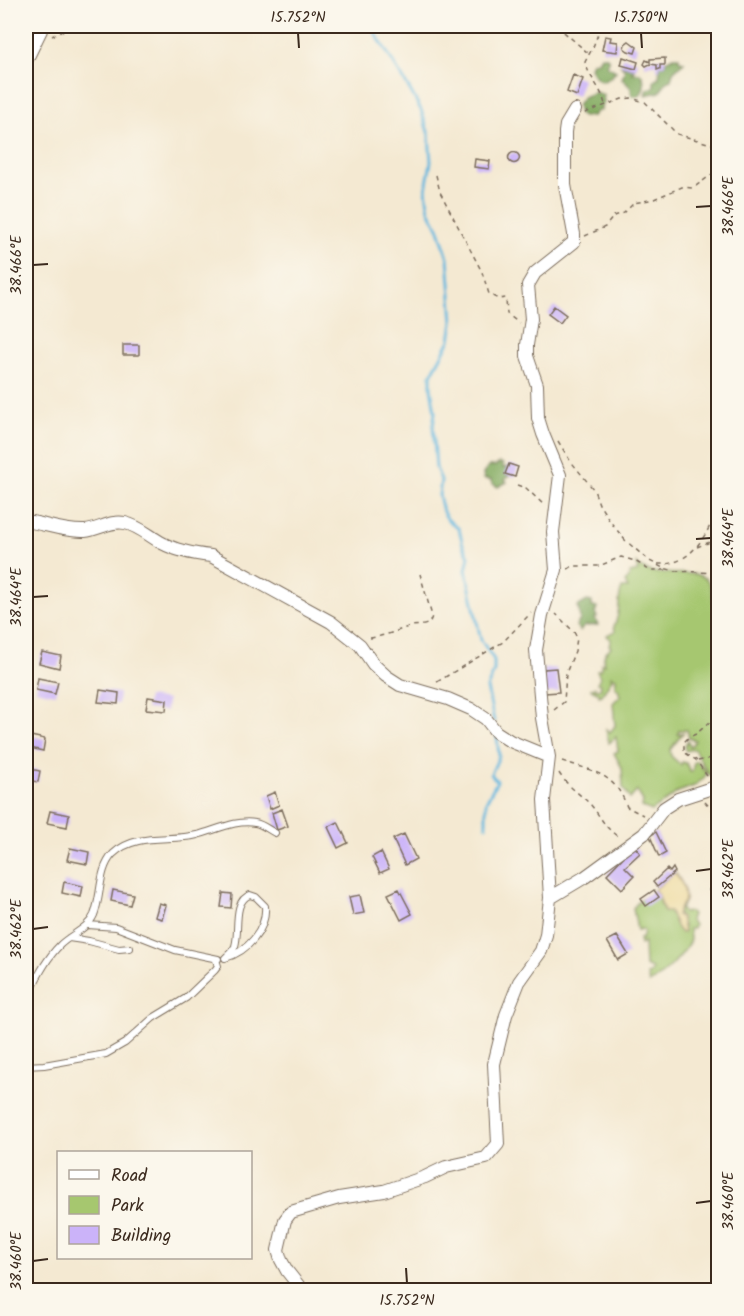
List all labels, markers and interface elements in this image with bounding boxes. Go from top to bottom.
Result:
text: 15.752°N [270,6,326,30]
text: 15.750°N [614,6,668,30]
text: 38.466°E [717,175,741,236]
text: 38.466°E [5,234,29,295]
text: 38.464°E [717,507,741,568]
text: 38.464°E [5,566,29,627]
text: 38.462°E [717,838,741,899]
text: 38.462°E [5,898,29,959]
legend [57,1151,252,1259]
text: Road [111,1162,148,1191]
text: 38.460°E [717,1170,741,1231]
text: Park [111,1192,144,1221]
text: Building [111,1222,171,1251]
text: 38.460°E [5,1230,29,1291]
text: 15.752°N [379,1289,435,1313]

